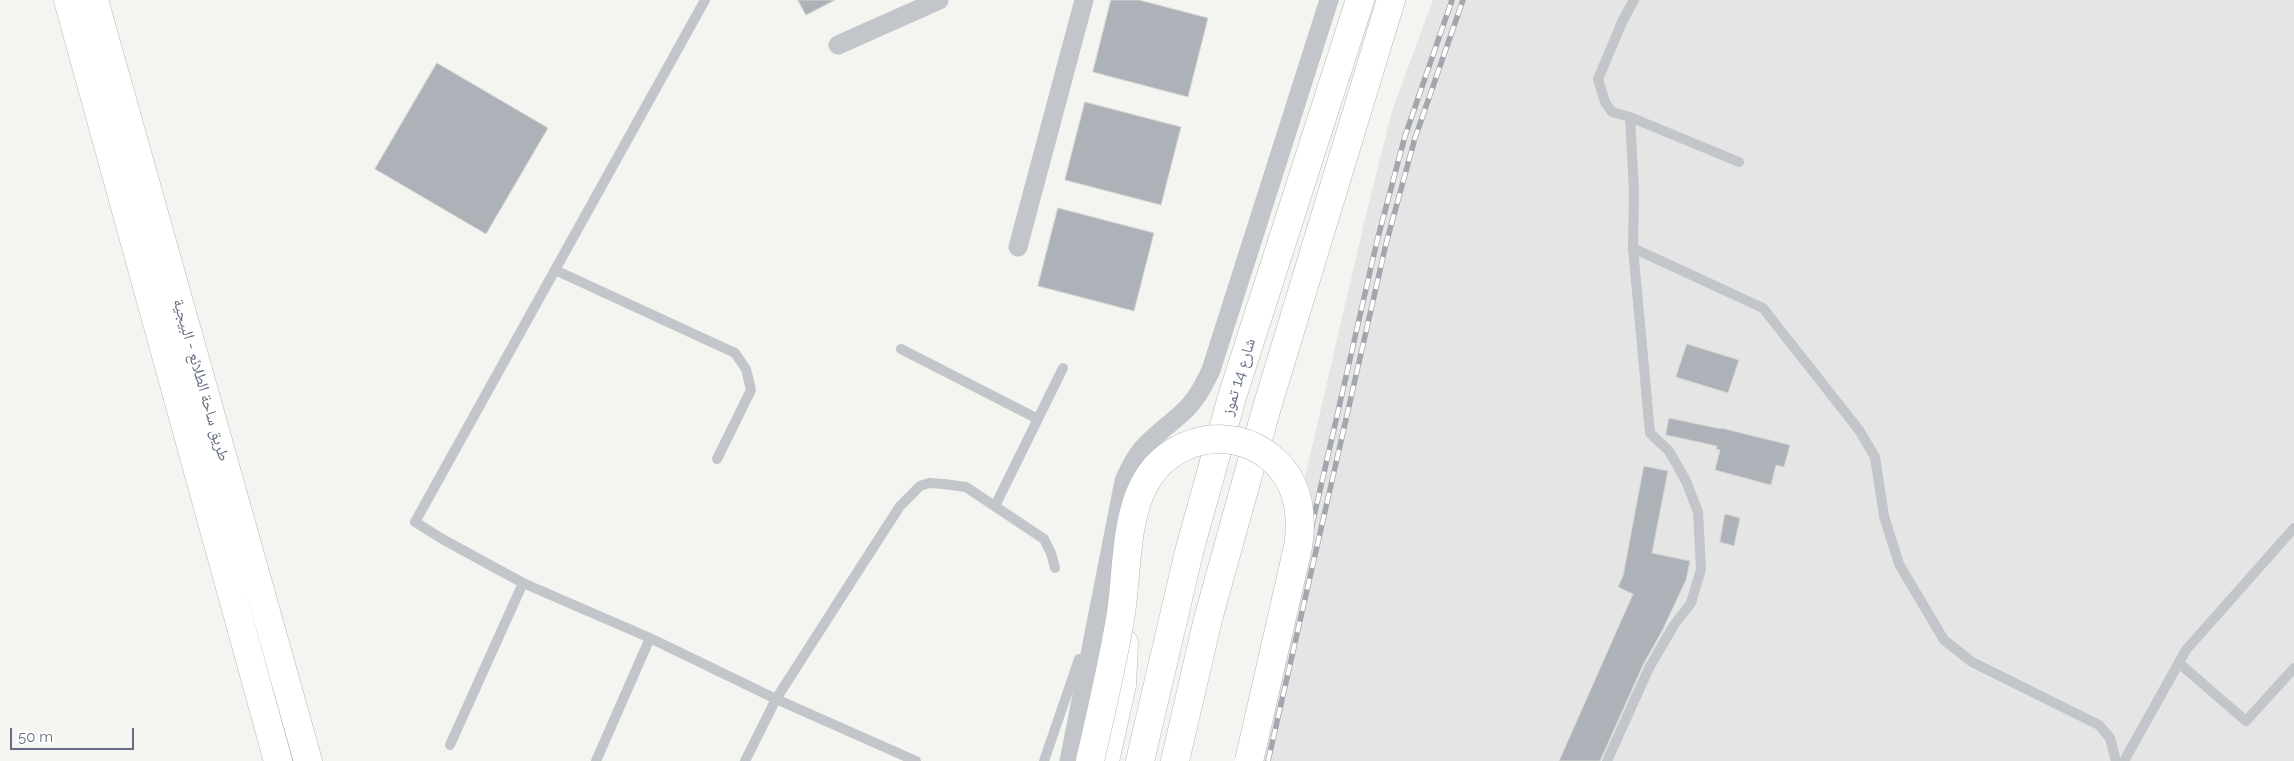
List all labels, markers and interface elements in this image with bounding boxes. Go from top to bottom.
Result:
street label: طريق ساحة الطلائع - البيجية [169,297,233,463]
street label: شارع 14 تموز [1218,336,1260,418]
scale bar [12,718,136,750]
text: 50 m [18,728,53,746]

